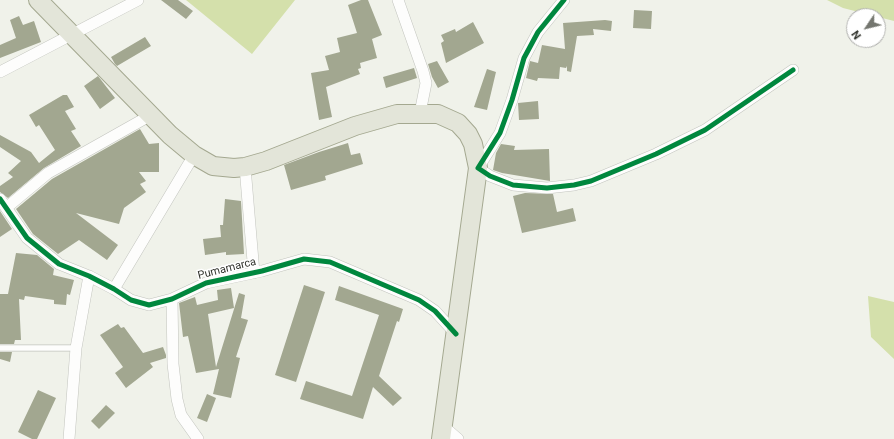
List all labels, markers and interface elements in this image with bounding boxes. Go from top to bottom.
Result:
north arrow [846,8,886,48]
text: N [849,28,864,42]
street label: Pumamarca [196,255,258,283]

